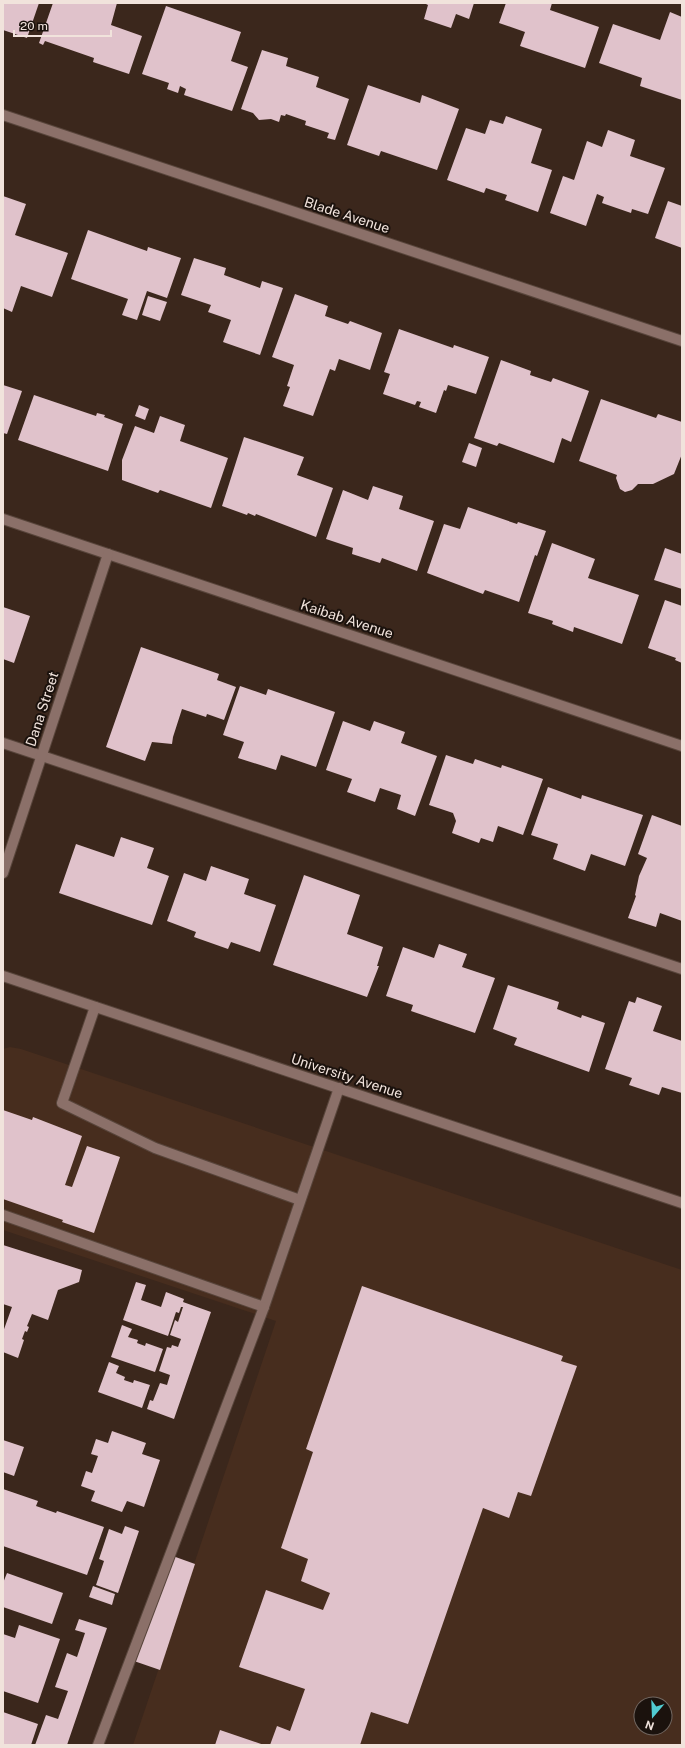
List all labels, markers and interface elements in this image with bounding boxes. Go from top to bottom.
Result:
scale bar [14,12,111,38]
text: 20 m [20,19,48,33]
street label: Blade Avenue [302,194,392,236]
street label: Kaibab Avenue [299,596,395,642]
street label: Dana Street [22,670,62,748]
street label: University Avenue [289,1050,405,1102]
north arrow [633,1696,673,1736]
text: N [644,1718,656,1733]

